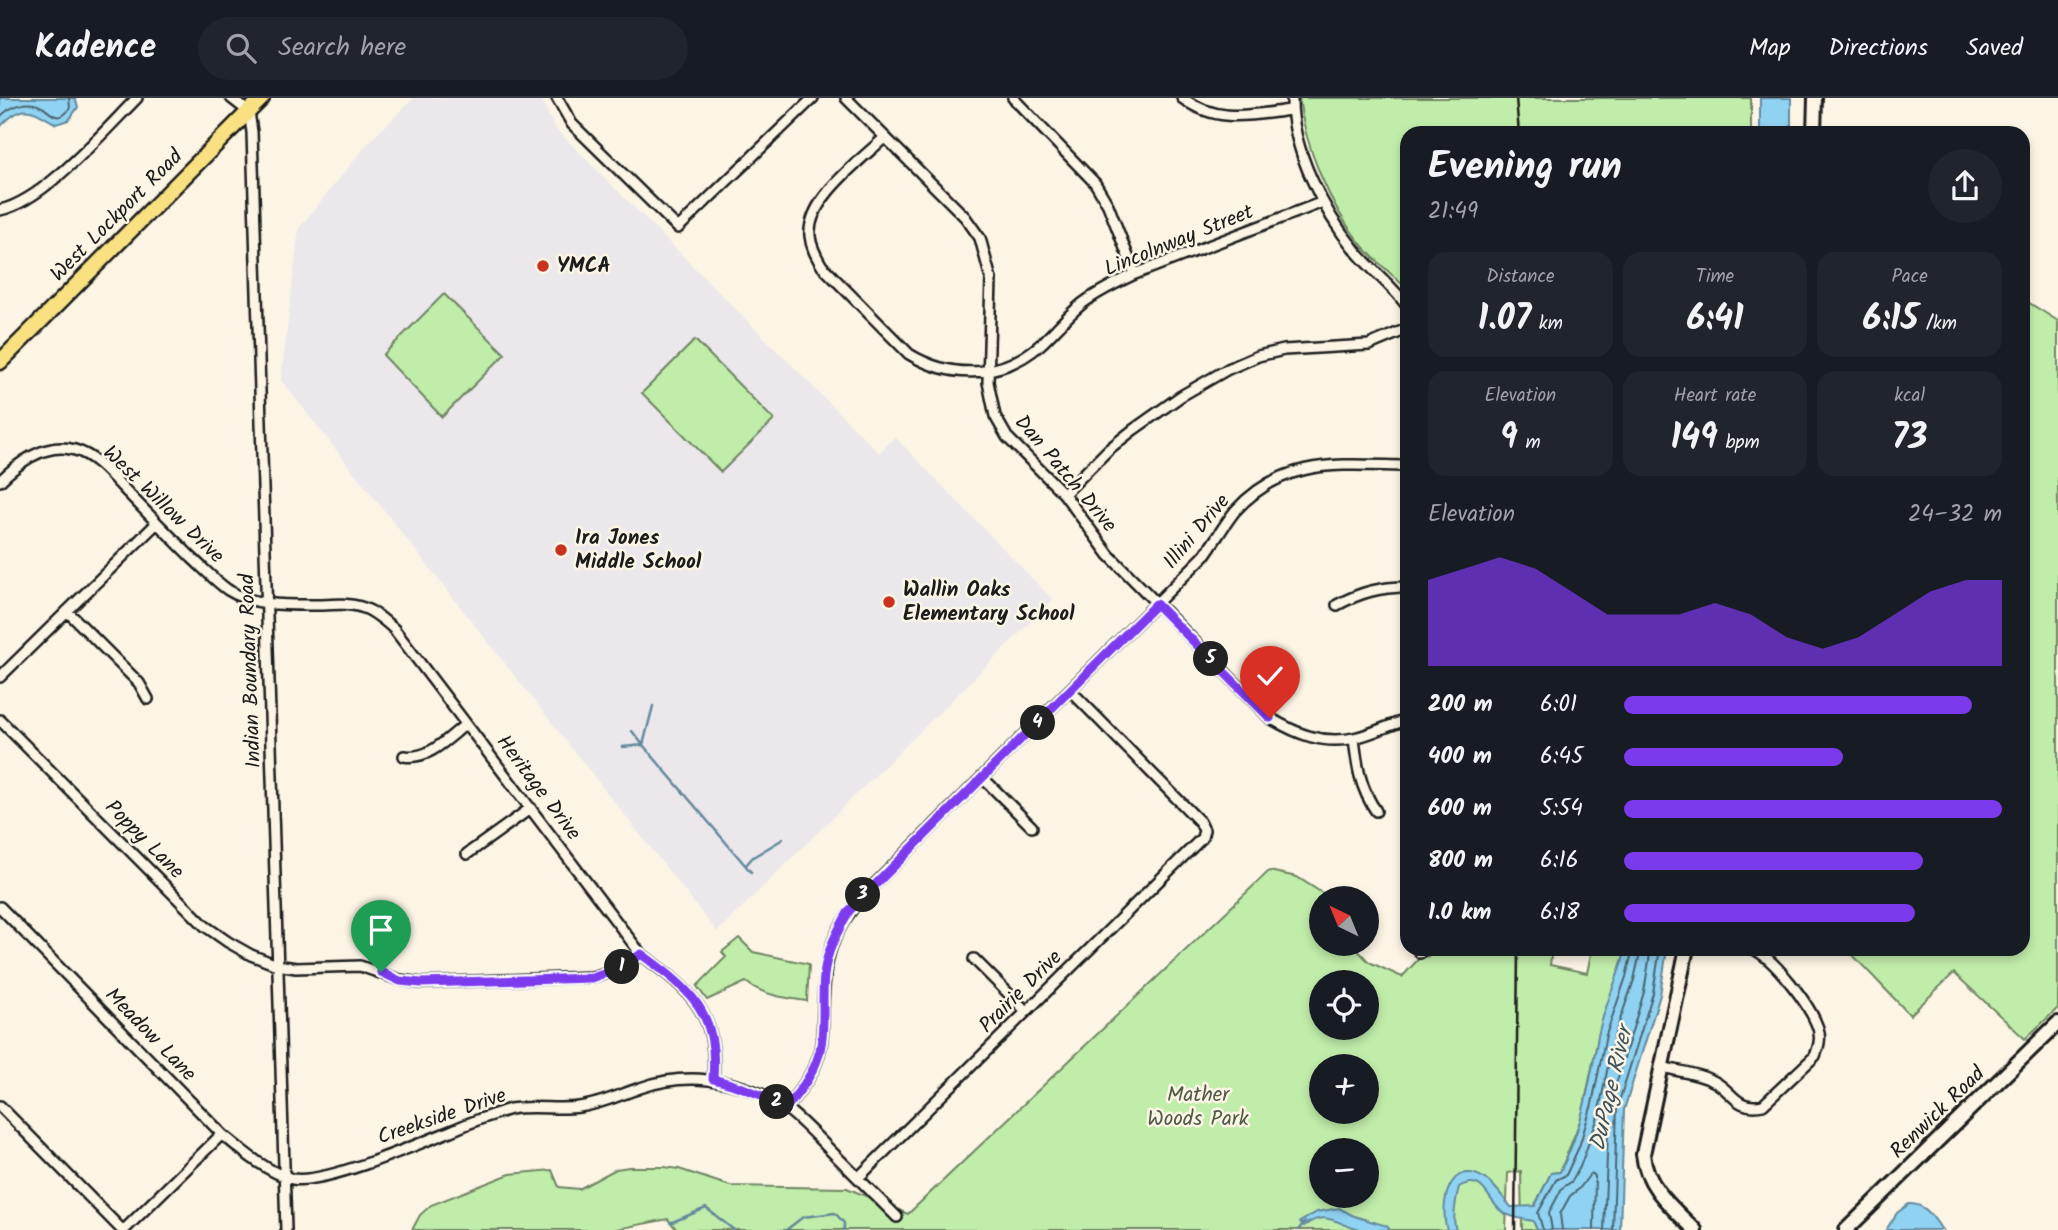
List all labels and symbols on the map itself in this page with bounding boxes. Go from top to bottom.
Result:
street label: West Lockport Road [43,141,192,290]
street label: Lincolnway Street [1099,196,1259,286]
place label: YMCA [557,250,611,283]
marker: YMCA [535,258,551,274]
street label: Dan Patch Drive [1006,408,1125,541]
street label: West Willow Drive [94,438,232,572]
street label: Illini Drive [1155,486,1239,577]
place label: Ira Jones Middle School [575,522,702,579]
marker: Ira Jones Middle School [553,542,569,558]
street label: Indian Boundary Road [231,573,271,769]
place label: Wallin Oaks Elementary School [903,574,1075,631]
marker: Wallin Oaks Elementary School [881,594,897,610]
pin: 5 [1194,642,1228,676]
pin [1240,646,1300,718]
pin: 4 [1020,706,1056,740]
street label: Heritage Drive [487,728,589,848]
street label: Poppy Lane [97,793,192,888]
pin: 3 [846,878,880,912]
north arrow [1309,886,1379,956]
pin [351,900,411,972]
street label: Prairie Drive [972,942,1071,1041]
pin: 1 [604,950,640,984]
street label: Meadow Lane [96,980,204,1090]
water label: DuPage River [1580,1019,1645,1155]
street label: Renwick Road [1883,1058,1994,1167]
street label: Creekside Drive [373,1079,511,1154]
park label: Mather Woods Park [1147,1079,1249,1136]
pin: 2 [760,1084,794,1119]

